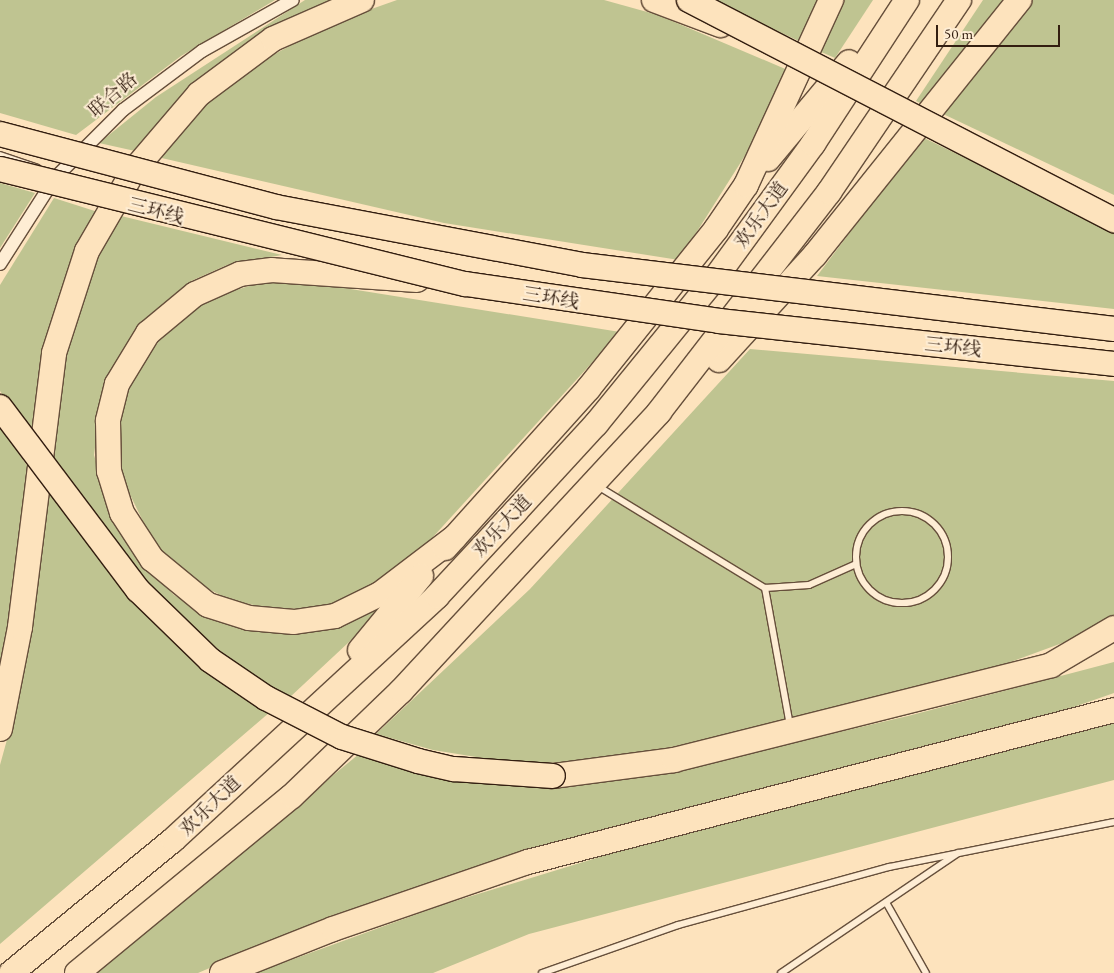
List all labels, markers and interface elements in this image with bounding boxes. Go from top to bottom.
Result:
scale bar [939,15,1063,47]
text: 50 m [944,24,973,43]
street label: 联合路 [84,68,142,122]
street label: 欢乐大道 [729,178,793,252]
street label: 三环线 [126,193,186,229]
street label: 三环线 [521,282,581,314]
street label: 三环线 [923,333,983,361]
street label: 欢乐大道 [468,490,536,562]
street label: 欢乐大道 [175,771,245,841]

